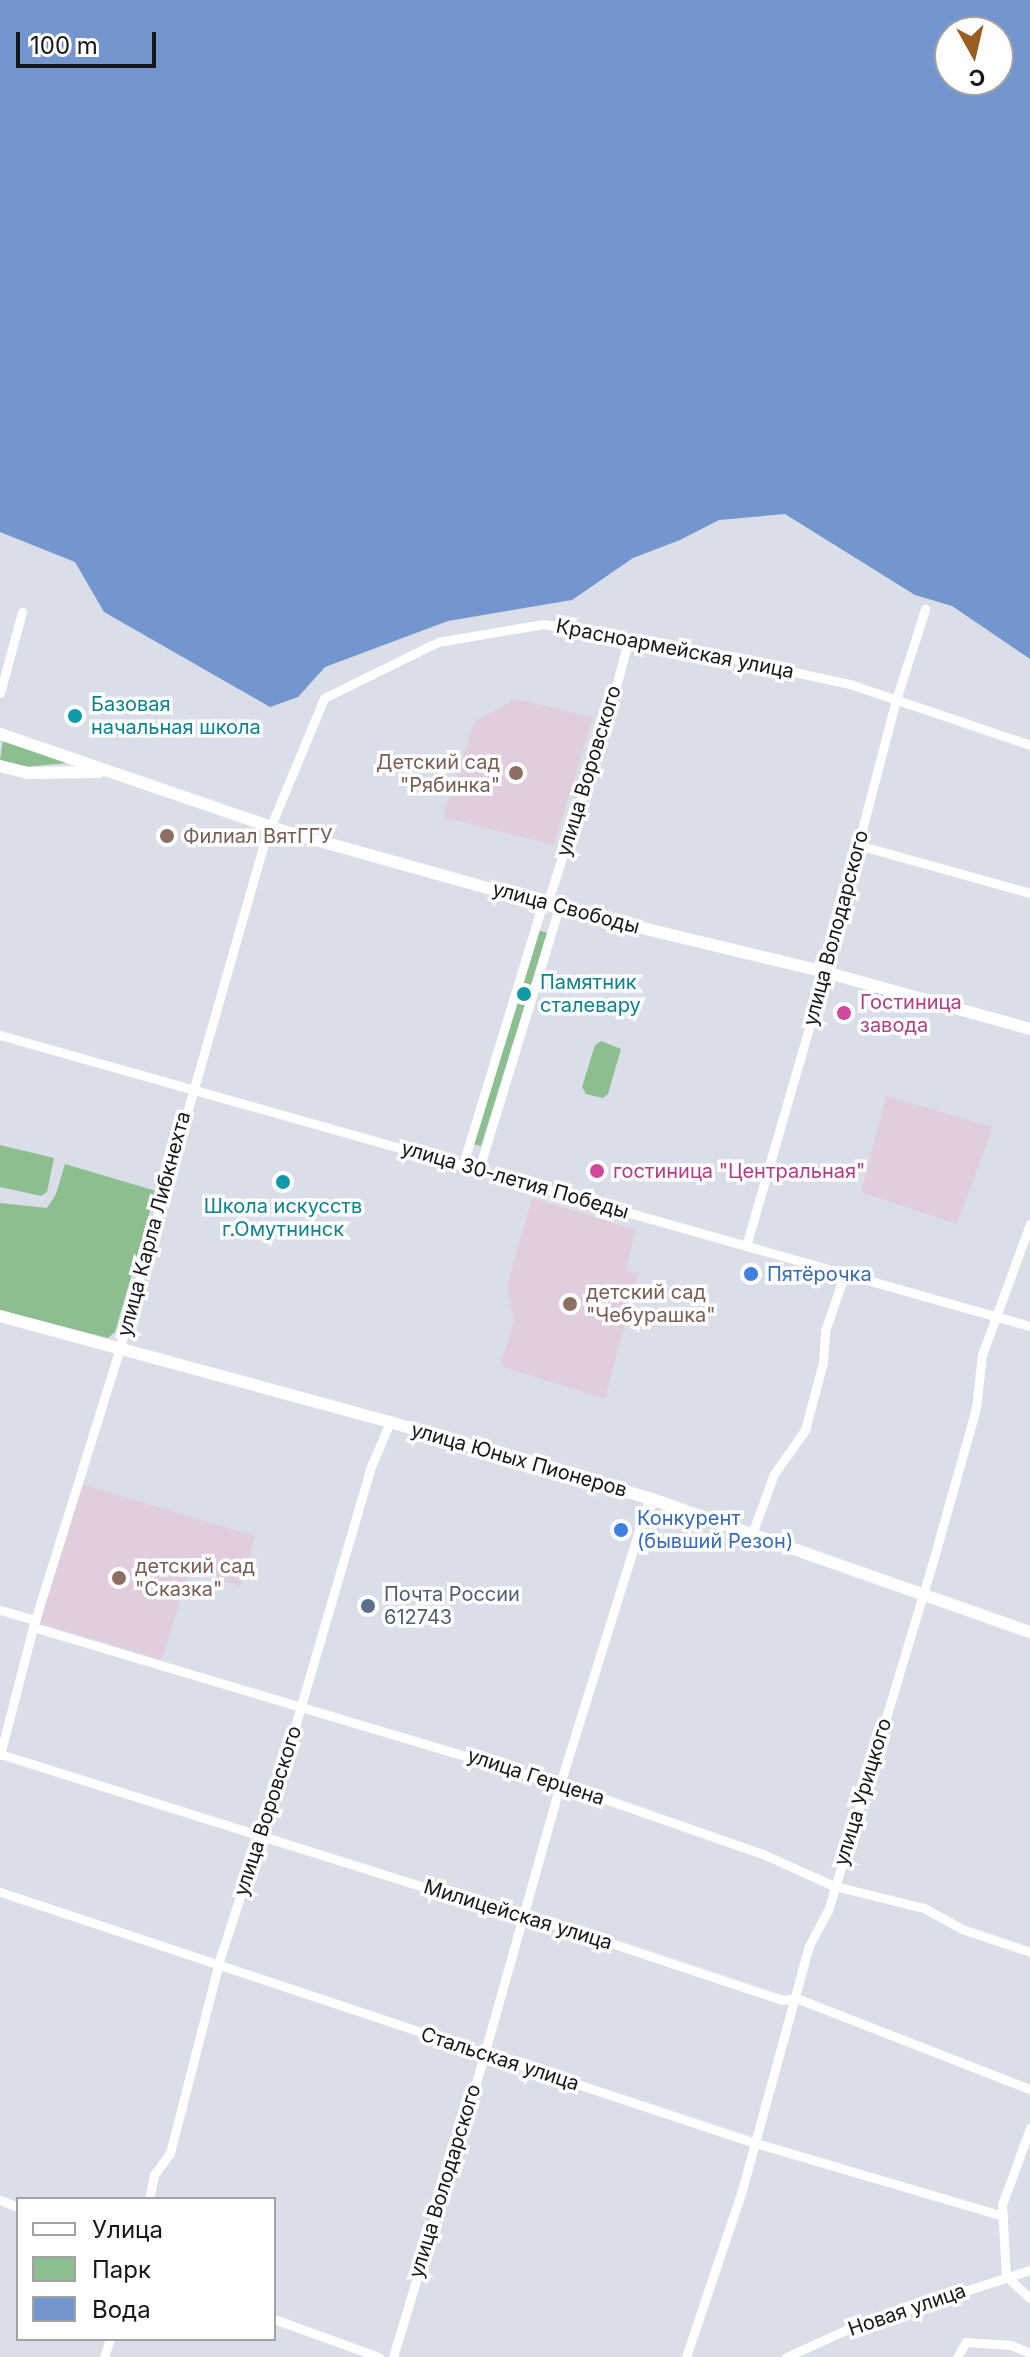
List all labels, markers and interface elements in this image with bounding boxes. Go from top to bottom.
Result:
scale bar [20,16,160,66]
north arrow [934,16,1014,96]
text: 100 m [30,31,98,60]
text: С [967,64,987,92]
street label: Красноармейская улица [554,614,796,684]
street label: улица Воровского [552,683,626,859]
place label: Базовая начальная школа [91,692,261,739]
marker: Базовая начальная школа [66,707,84,725]
place label: Детский сад "Рябинка" [376,750,500,797]
marker: Детский сад "Рябинка" [507,764,525,782]
place label: Филиал ВятГГУ [183,824,333,848]
marker: Филиал ВятГГУ [158,827,176,845]
street label: улица Володарского [798,828,874,1028]
street label: улица Свободы [490,877,642,939]
place label: Памятник сталевару [540,970,641,1017]
marker: Памятник сталевару [515,985,533,1003]
place label: Гостиница завода [860,990,962,1037]
marker: Гостиница завода [835,1004,853,1022]
street label: улица Карла Либкнехта [112,1109,196,1339]
street label: улица 30-летия Победы [398,1136,632,1224]
place label: гостиница "Центральная" [613,1159,865,1183]
marker: гостиница "Центральная" [588,1162,606,1180]
marker: Школа искусств г.Омутнинск [274,1173,292,1191]
place label: Школа искусств г.Омутнинск [204,1194,362,1241]
place label: Пятёрочка [767,1262,872,1286]
marker: Пятёрочка [742,1265,760,1283]
place label: детский сад "Чебурашка" [586,1280,716,1327]
marker: детский сад "Чебурашка" [561,1295,579,1313]
street label: улица Юных Пионеров [408,1418,630,1502]
place label: Конкурент (бывший Резон) [637,1506,793,1553]
marker: Конкурент (бывший Резон) [612,1521,630,1539]
place label: детский сад "Сказка" [135,1554,255,1601]
marker: детский сад "Сказка" [110,1569,128,1587]
place label: Почта России 612743 [384,1582,520,1629]
marker: Почта России 612743 [359,1597,377,1615]
street label: улица Урицкого [829,1715,897,1869]
street label: улица Воровского [229,1723,307,1899]
street label: улица Герцена [464,1743,608,1811]
street label: Милицейская улица [421,1875,615,1955]
street label: Стальская улица [418,2022,582,2096]
street label: улица Володарского [404,2081,486,2281]
legend [16,2197,276,2341]
text: Улица [92,2215,163,2244]
text: Парк [92,2255,151,2284]
street label: Новая улица [845,2279,969,2341]
text: Вода [92,2295,151,2324]

